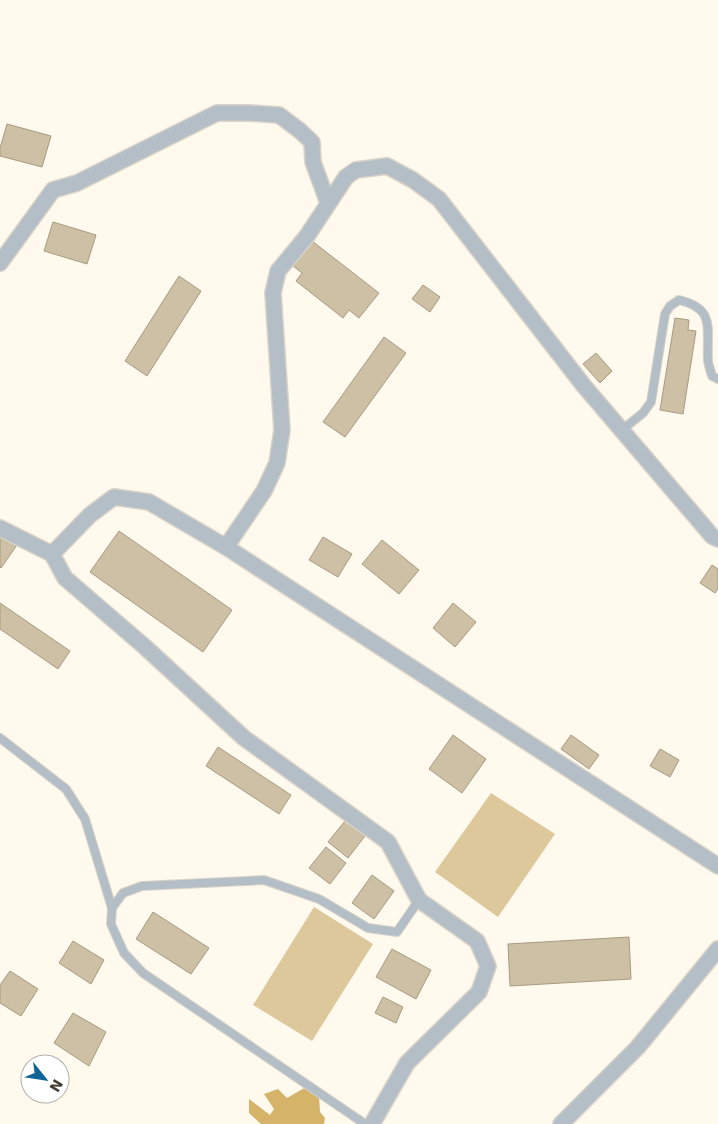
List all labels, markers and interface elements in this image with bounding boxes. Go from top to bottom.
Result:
north arrow [20,1054,70,1104]
text: N [46,1076,66,1095]

